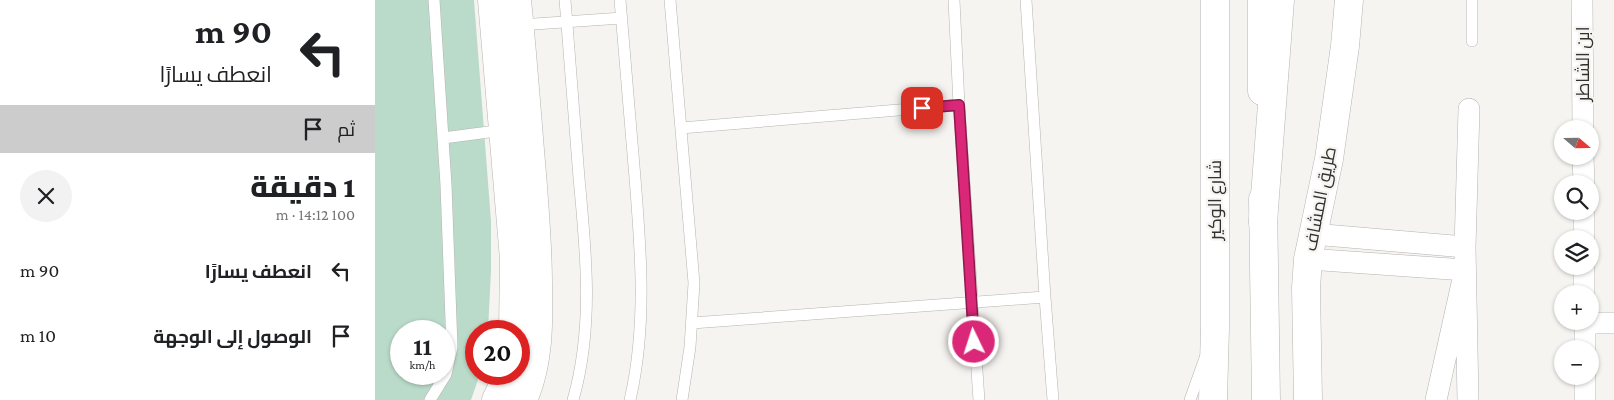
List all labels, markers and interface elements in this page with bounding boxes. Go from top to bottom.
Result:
text: 90 m [195,12,272,51]
icon: left [290,20,355,85]
street label: ابن الشاطر [1573,27,1594,102]
text: انعطف يسارًا [159,62,272,87]
pin [901,87,943,129]
icon: arrive [908,94,936,122]
icon: arrive [299,115,327,143]
text: ثم [337,119,355,140]
north arrow [1554,120,1599,165]
map controls [1554,120,1599,385]
street label: طريق المشاف [1300,145,1342,253]
street label: شارع الوكير [1205,160,1227,241]
button: close [20,170,72,222]
text: 1 دقيقة [250,170,355,203]
button: search [1554,175,1599,220]
text: 100 m · 14:12 [276,206,355,223]
button: layers [1554,230,1599,275]
icon: left [327,257,355,285]
text: 90 m [20,260,59,281]
text: انعطف يسارًا [205,261,312,282]
button: + [1554,285,1599,330]
position arrow [947,315,999,367]
speed limit sign: 20 [465,320,530,385]
icon: arrive [327,322,355,350]
text: 10 m [20,325,56,346]
text: الوصول إلى الوجهة [153,326,312,347]
text: 11 [413,333,432,360]
button: − [1554,340,1599,385]
text: km/h [410,358,435,372]

